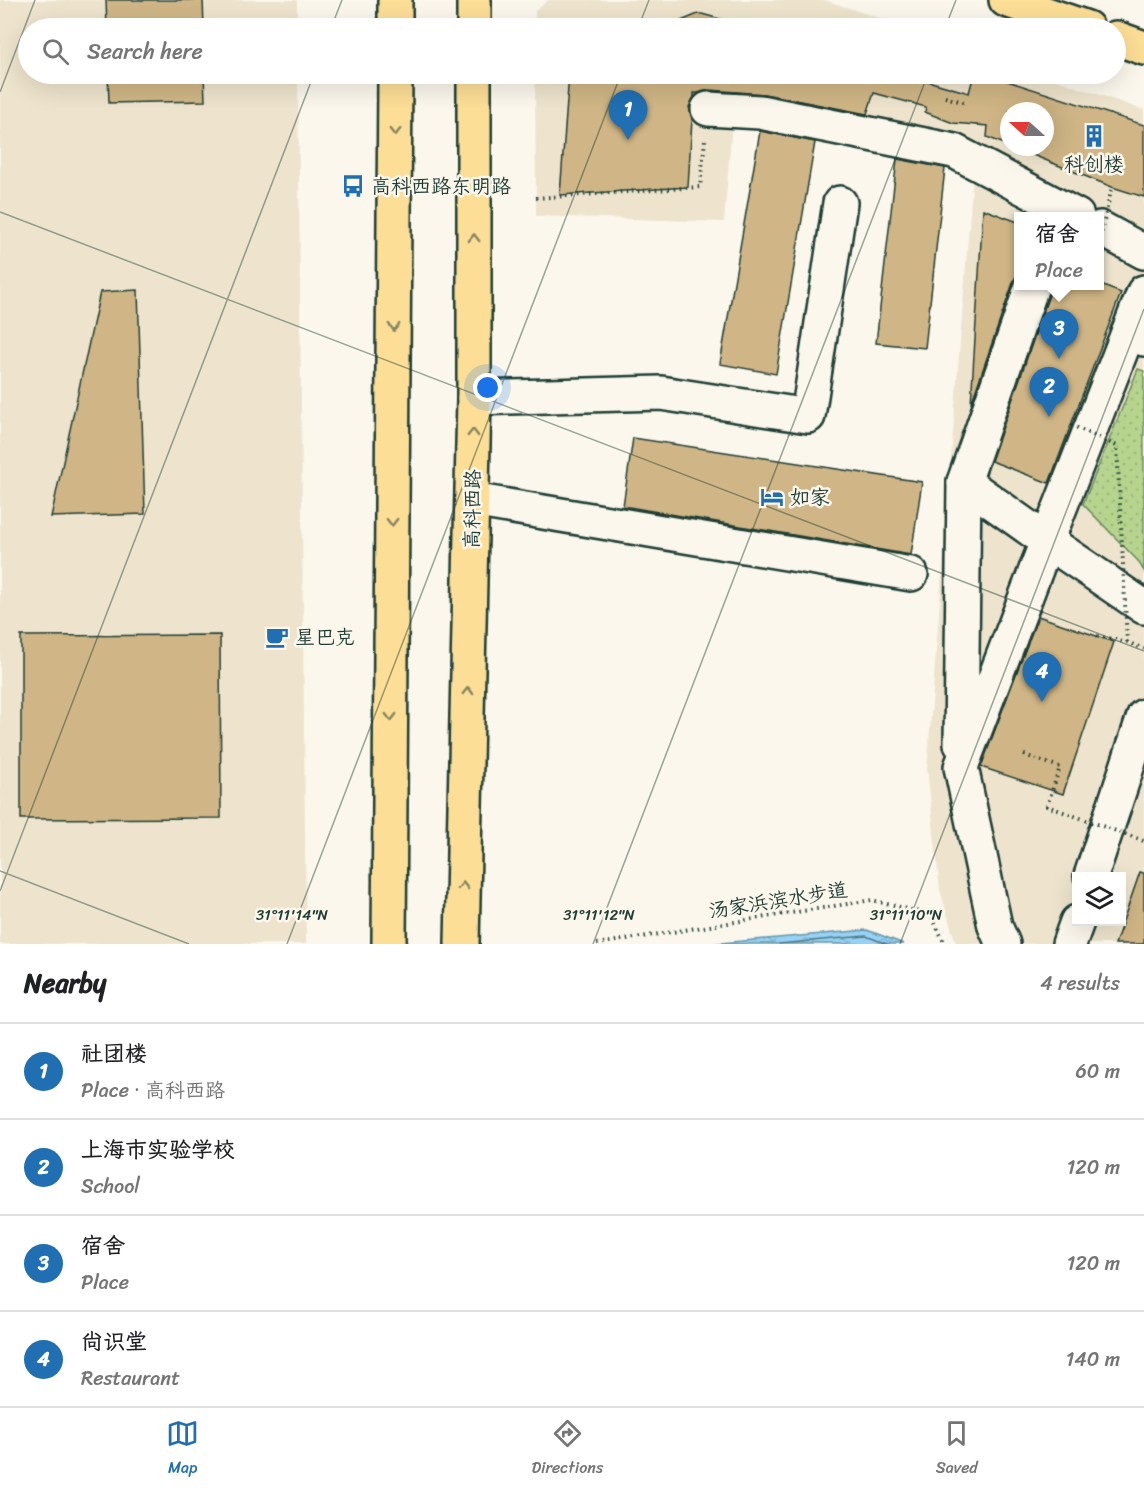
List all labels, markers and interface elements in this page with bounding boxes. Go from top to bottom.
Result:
search box [18,18,1126,84]
text: Search here [87,32,203,71]
icon: search [39,35,72,68]
pin: 1 [608,90,648,140]
north arrow [1000,102,1054,156]
building icon: 科创楼 [1081,123,1107,149]
one-way arrow [389,127,401,136]
place label: 科创楼 [1064,147,1124,182]
place label: 高科西路东明路 [371,169,512,204]
bus stop icon: 高科西路东明路 [340,173,366,199]
popup [1014,212,1104,290]
text: 宿舍 [1035,214,1079,253]
one-way arrow [468,233,480,242]
text: Place [1035,253,1083,288]
pin: 3 [1040,310,1078,359]
one-way arrow [388,322,400,331]
pin: 2 [1030,368,1068,417]
your location [473,373,502,402]
one-way arrow [467,428,479,437]
street label: 高科西路 [454,468,491,549]
place label: 如家 [790,480,830,515]
hotel icon: 如家 [759,484,785,510]
one-way arrow [386,517,399,526]
place label: 星巴克 [295,620,355,655]
cafe icon: 星巴克 [264,624,290,650]
pin: 4 [1022,652,1062,702]
one-way arrow [461,686,474,695]
one-way arrow [385,712,397,721]
street label: 汤家浜滨水步道 [706,872,850,929]
map controls [1072,872,1126,926]
button: layers [1072,872,1126,926]
one-way arrow [457,881,469,890]
text: 31°11'14"N [256,902,329,928]
text: 31°11'12"N [563,902,635,928]
text: 31°11'10"N [870,902,943,928]
text: Nearby [24,960,106,1006]
text: 4 results [1040,966,1120,1001]
text: 社团楼 [81,1034,147,1073]
text: 1 [39,1054,48,1089]
text: 60 m [1075,1054,1120,1089]
text: Place · 高科西路 [81,1073,225,1108]
text: 上海市实验学校 [81,1130,235,1169]
text: 2 [38,1150,49,1185]
text: 120 m [1067,1150,1120,1185]
text: School [81,1169,140,1204]
text: 宿舍 [81,1226,125,1265]
text: 3 [38,1246,49,1281]
text: 120 m [1067,1246,1120,1281]
text: Place [81,1265,129,1300]
text: 尚识堂 [81,1322,147,1361]
text: 4 [37,1342,50,1377]
text: 140 m [1066,1342,1120,1377]
text: Restaurant [81,1361,180,1396]
tab: Map [166,1417,199,1482]
tab: Directions [532,1417,603,1482]
tab: Saved [936,1417,978,1482]

